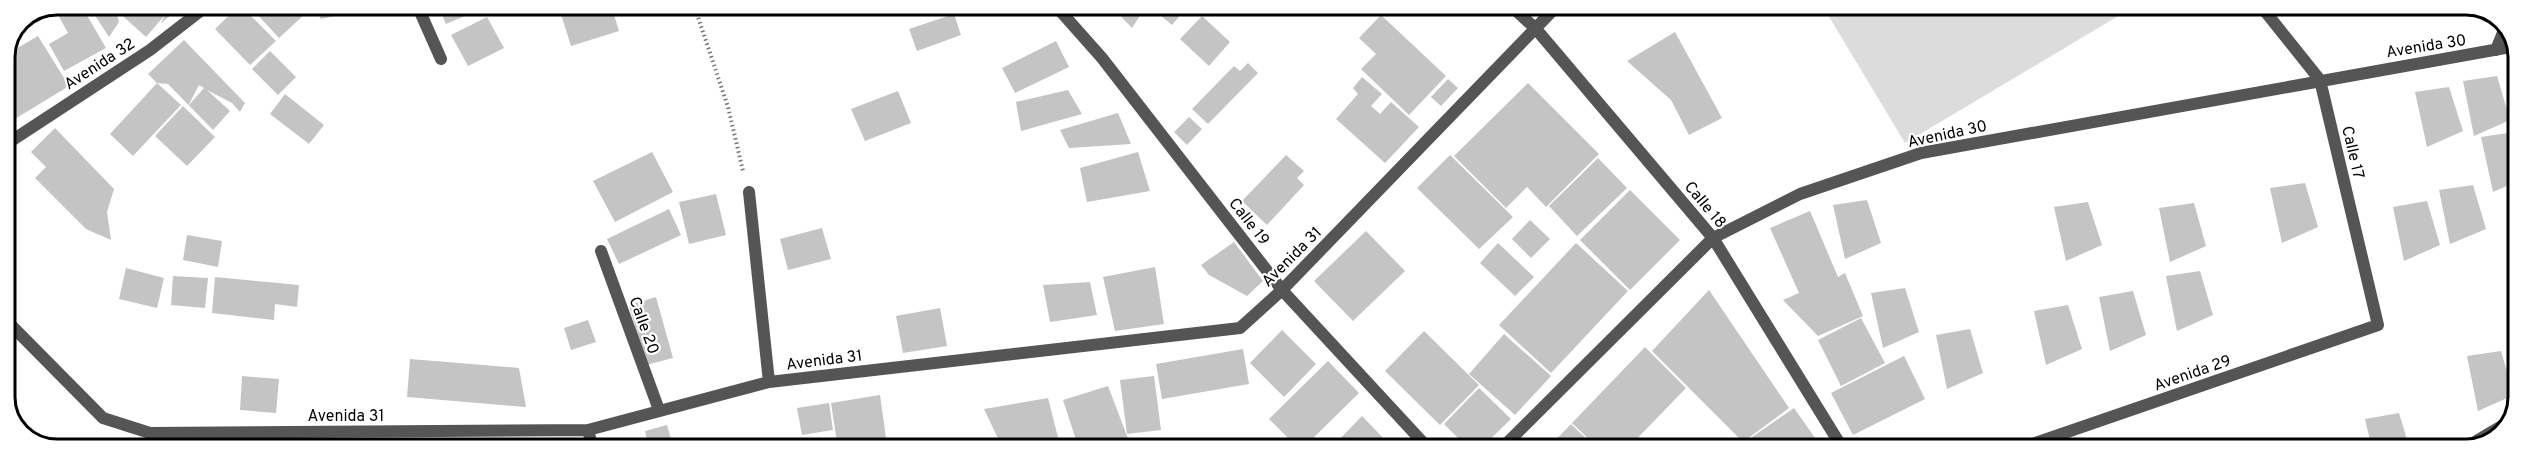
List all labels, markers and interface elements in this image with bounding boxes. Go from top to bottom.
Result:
street label: Avenida 30 [2385,31,2468,63]
street label: Avenida 32 [61,34,139,95]
street label: Avenida 30 [1906,117,1989,153]
street label: Calle 17 [2336,124,2368,181]
street label: Calle 18 [1679,178,1730,233]
street label: Calle 19 [1224,194,1273,250]
street label: Avenida 31 [1258,223,1327,292]
street label: Calle 20 [624,294,663,357]
street label: Avenida 31 [785,346,864,376]
street label: Avenida 29 [2151,351,2234,396]
street label: Avenida 31 [308,407,384,427]

